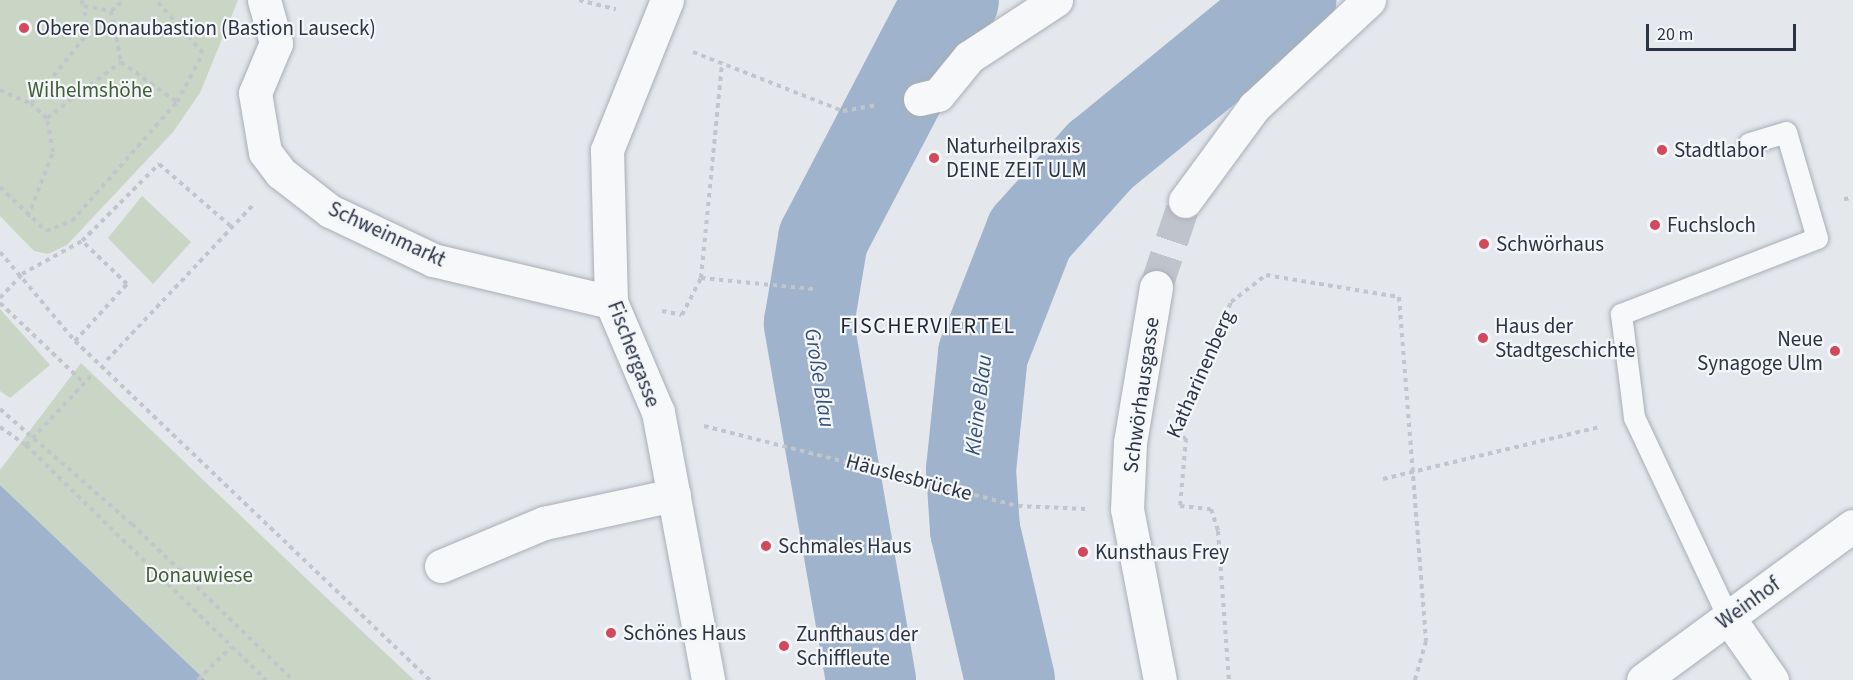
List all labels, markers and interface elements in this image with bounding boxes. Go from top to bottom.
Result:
scale bar [1649,12,1799,50]
place label: Obere Donaubastion (Bastion Lauseck) [36,15,376,41]
marker: Obere Donaubastion (Bastion Lauseck) [17,21,31,35]
text: 20 m [1657,22,1693,47]
park label: Wilhelmshöhe [27,77,153,103]
place label: Naturheilpraxis DEINE ZEIT ULM [946,133,1087,183]
place label: Stadtlabor [1674,137,1767,163]
marker: Stadtlabor [1655,143,1669,157]
marker: Naturheilpraxis DEINE ZEIT ULM [927,151,941,165]
street label: Schweinmarkt [324,196,450,272]
place label: Fuchsloch [1667,212,1756,238]
marker: Fuchsloch [1648,218,1662,232]
place label: Schwörhaus [1496,231,1604,257]
marker: Schwörhaus [1477,237,1491,251]
street label: Fischergasse [602,297,666,411]
street label: Katharinenberg [1161,306,1239,442]
place label: Haus der Stadtgeschichte [1495,313,1635,363]
district label: FISCHERVIERTEL [840,314,1016,340]
street label: Schwörhausgasse [1118,316,1164,474]
place label: Neue Synagoge Ulm [1697,326,1823,376]
water label: Große Blau [798,327,840,429]
marker: Haus der Stadtgeschichte [1476,331,1490,345]
marker: Neue Synagoge Ulm [1828,344,1842,358]
water label: Kleine Blau [960,353,998,457]
street label: Häuslesbrücke [843,448,975,506]
place label: Schmales Haus [778,533,911,559]
marker: Schmales Haus [759,539,773,553]
place label: Kunsthaus Frey [1095,539,1229,565]
marker: Kunsthaus Frey [1076,545,1090,559]
park label: Donauwiese [145,562,253,588]
street label: Weinhof [1711,572,1785,634]
place label: Schönes Haus [623,620,746,646]
place label: Zunfthaus der Schiffleute [796,621,918,671]
marker: Schönes Haus [604,626,618,640]
marker: Zunfthaus der Schiffleute [777,639,791,653]

